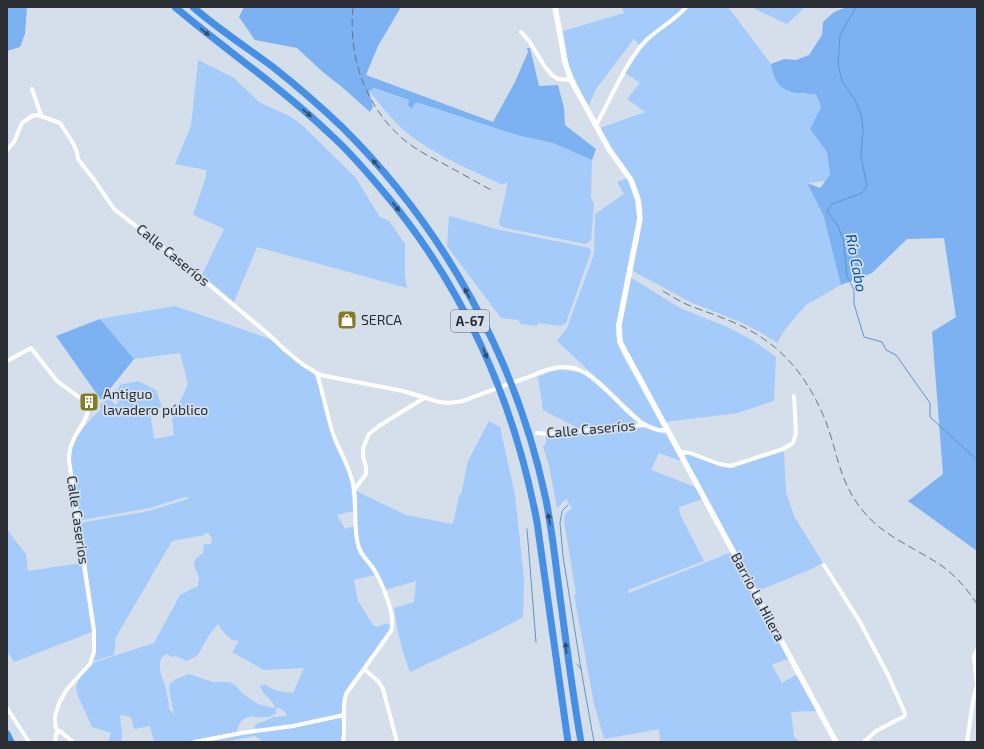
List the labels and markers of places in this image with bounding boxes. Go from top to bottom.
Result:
shop icon: SERCA [336,309,358,331]
place label: SERCA [361,311,402,328]
place label: Antiguo lavadero público [103,385,208,418]
building icon: Antiguo lavadero público [78,391,100,413]

